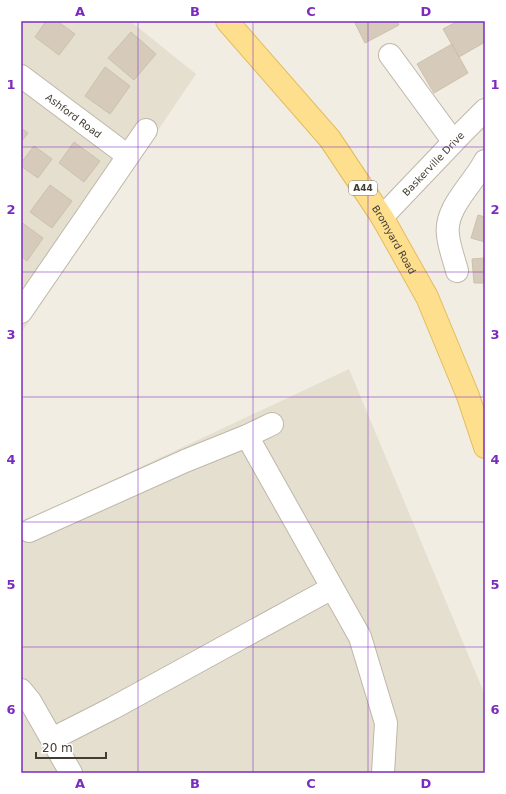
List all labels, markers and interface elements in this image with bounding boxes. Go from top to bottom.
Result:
text: A [75,4,85,19]
text: B [190,4,200,19]
text: C [306,4,316,19]
text: D [421,4,432,19]
text: 1 [6,77,16,92]
text: 1 [490,77,500,92]
street label: Ashford Road [44,91,104,140]
street label: Baskerville Drive [400,129,466,198]
road number: A44 [349,181,377,195]
text: 2 [6,202,16,217]
text: 2 [490,202,500,217]
street label: Bromyard Road [370,203,418,276]
text: 3 [6,327,16,342]
text: 3 [490,327,500,342]
text: 4 [6,452,16,467]
text: 4 [490,452,500,467]
text: 5 [6,577,16,592]
text: 5 [490,577,500,592]
text: 6 [6,702,16,717]
text: 6 [490,702,500,717]
scale bar [36,734,106,760]
text: 20 m [42,741,73,755]
text: A [75,776,85,791]
text: B [190,776,200,791]
text: C [306,776,316,791]
text: D [421,776,432,791]

